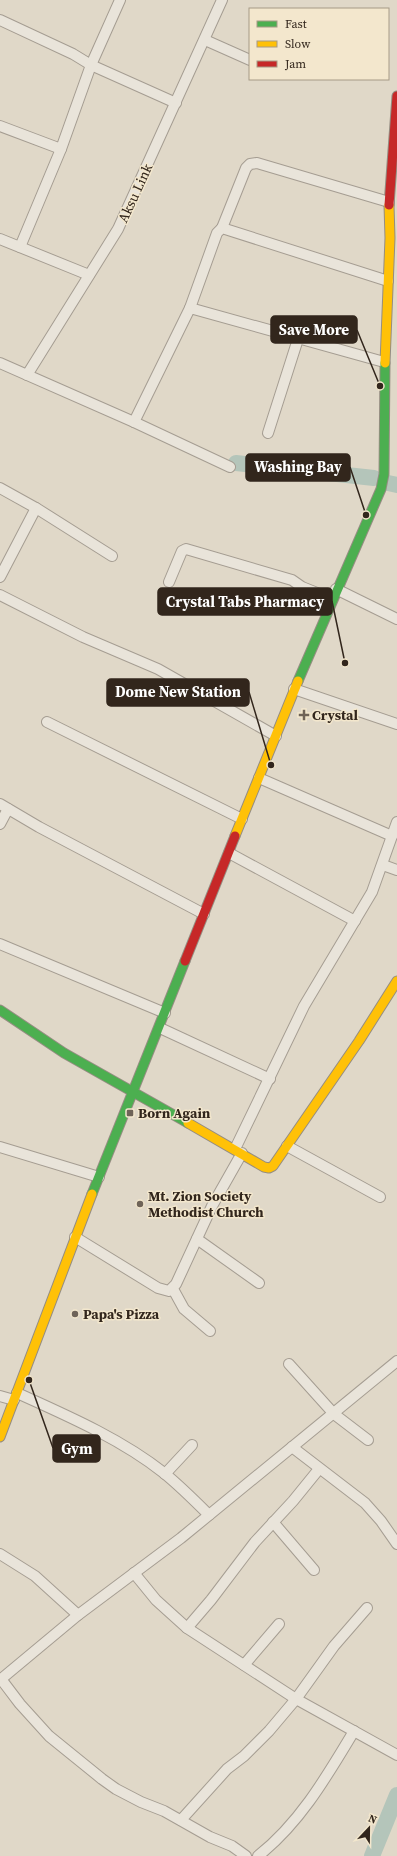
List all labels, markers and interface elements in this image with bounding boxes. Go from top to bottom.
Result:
legend [249,8,389,80]
text: Fast [285,16,307,32]
text: Slow [285,36,311,52]
text: Jam [284,56,306,72]
street label: Aksu Link [113,160,158,226]
callout: Save More [271,316,357,343]
text: Save More [279,319,349,340]
callout: Washing Bay [246,454,350,481]
text: Washing Bay [254,456,342,477]
callout: Crystal Tabs Pharmacy [158,588,332,615]
text: Crystal Tabs Pharmacy [166,591,324,612]
callout: Dome New Station [107,679,249,706]
text: Dome New Station [115,681,241,702]
place label: Crystal [312,705,359,725]
marker: Crystal [299,710,309,720]
place label: Born Again [138,1103,211,1123]
marker: Born Again [125,1108,135,1118]
place label: Mt. Zion Society Methodist Church [148,1186,264,1222]
marker: Mt. Zion Society Methodist Church [135,1199,145,1209]
place label: Papa's Pizza [83,1304,160,1324]
marker: Papa's Pizza [70,1309,80,1319]
callout: Gym [53,1435,100,1462]
text: Gym [61,1438,93,1459]
north arrow [349,1808,389,1848]
text: N [366,1811,379,1828]

